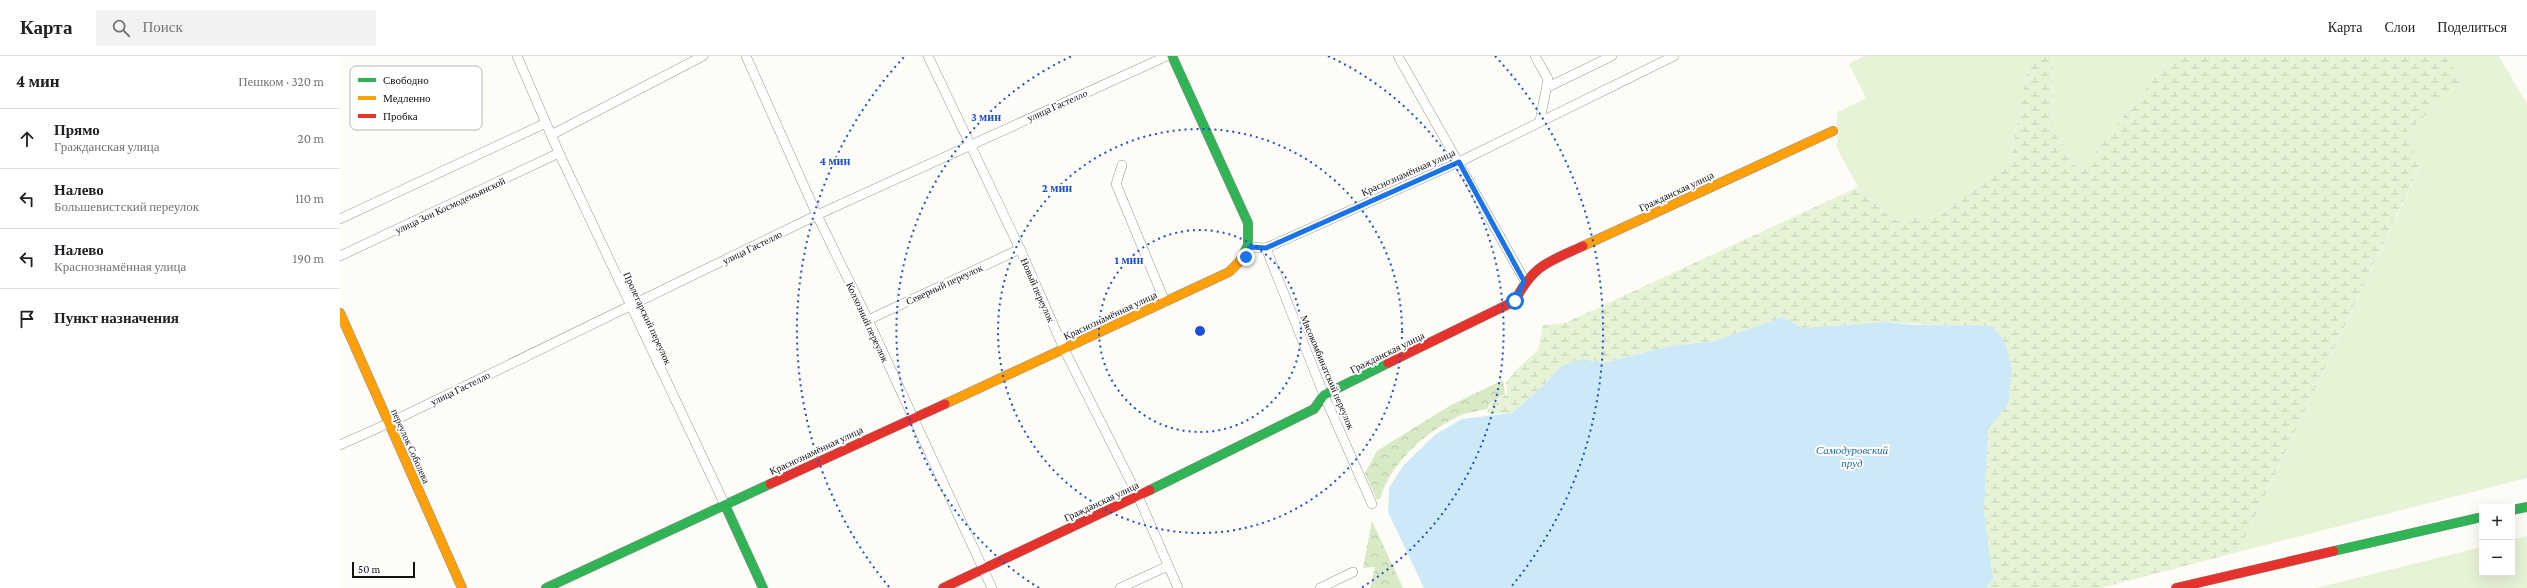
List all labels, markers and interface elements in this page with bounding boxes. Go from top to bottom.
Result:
search box [96,10,376,46]
text: Карта [20,17,72,38]
icon: search [110,17,132,39]
text: Поиск [142,19,183,35]
text: Карта [2328,19,2362,35]
text: Слои [2384,19,2415,35]
text: Поделиться [2437,19,2507,35]
legend [350,66,482,130]
text: 4 мин [16,72,60,91]
text: Пешком · 320 m [238,74,324,89]
text: Свободно [383,74,429,86]
street label: улица Гастелло [1025,87,1089,124]
text: Медленно [383,92,431,104]
text: Пробка [383,110,418,122]
text: 3 мин [971,110,1001,124]
text: Прямо [54,122,100,138]
icon: ahead [16,128,38,150]
text: 20 m [298,131,324,146]
text: Гражданская улица [54,139,159,154]
street label: Краснознамённая улица [1360,147,1457,198]
text: 4 мин [820,154,850,168]
street label: Гражданская улица [1637,169,1716,214]
street label: улица Зои Космодемьянской [393,175,508,236]
text: 2 мин [1042,181,1072,195]
text: Налево [54,182,104,198]
icon: left [16,188,38,210]
text: 110 m [295,191,324,206]
text: Большевистский переулок [54,199,199,214]
street label: улица Гастелло [721,228,784,267]
text: Налево [54,242,104,258]
icon: left [16,248,38,270]
route end [1237,248,1255,266]
text: 190 m [293,251,324,266]
text: 1 мин [1115,253,1143,267]
street label: Новый переулок [1018,256,1057,324]
text: Краснознамённая улица [54,259,186,274]
street label: Северный переулок [904,262,984,307]
street label: Пролетарский переулок [621,270,674,366]
street label: Колхозный переулок [844,280,891,364]
street label: Краснознамённая улица [1062,289,1159,342]
route start [1506,292,1524,310]
icon: arrive [16,308,38,330]
text: Пункт назначения [54,310,179,326]
street label: Мясокомбинатский переулок [1298,313,1357,431]
centre of rings [1193,324,1207,338]
street label: Гражданская улица [1348,329,1427,375]
street label: улица Гастелло [429,369,492,408]
street label: переулок Соболева [389,407,432,486]
street label: Краснознамённая улица [768,424,865,477]
water label: Самодуровский пруд [1816,444,1889,469]
street label: Гражданская улица [1062,479,1141,524]
map controls [2479,504,2515,576]
button: + [2479,504,2515,540]
button: − [2479,540,2515,576]
scale bar [352,560,415,579]
text: 50 m [358,563,380,575]

